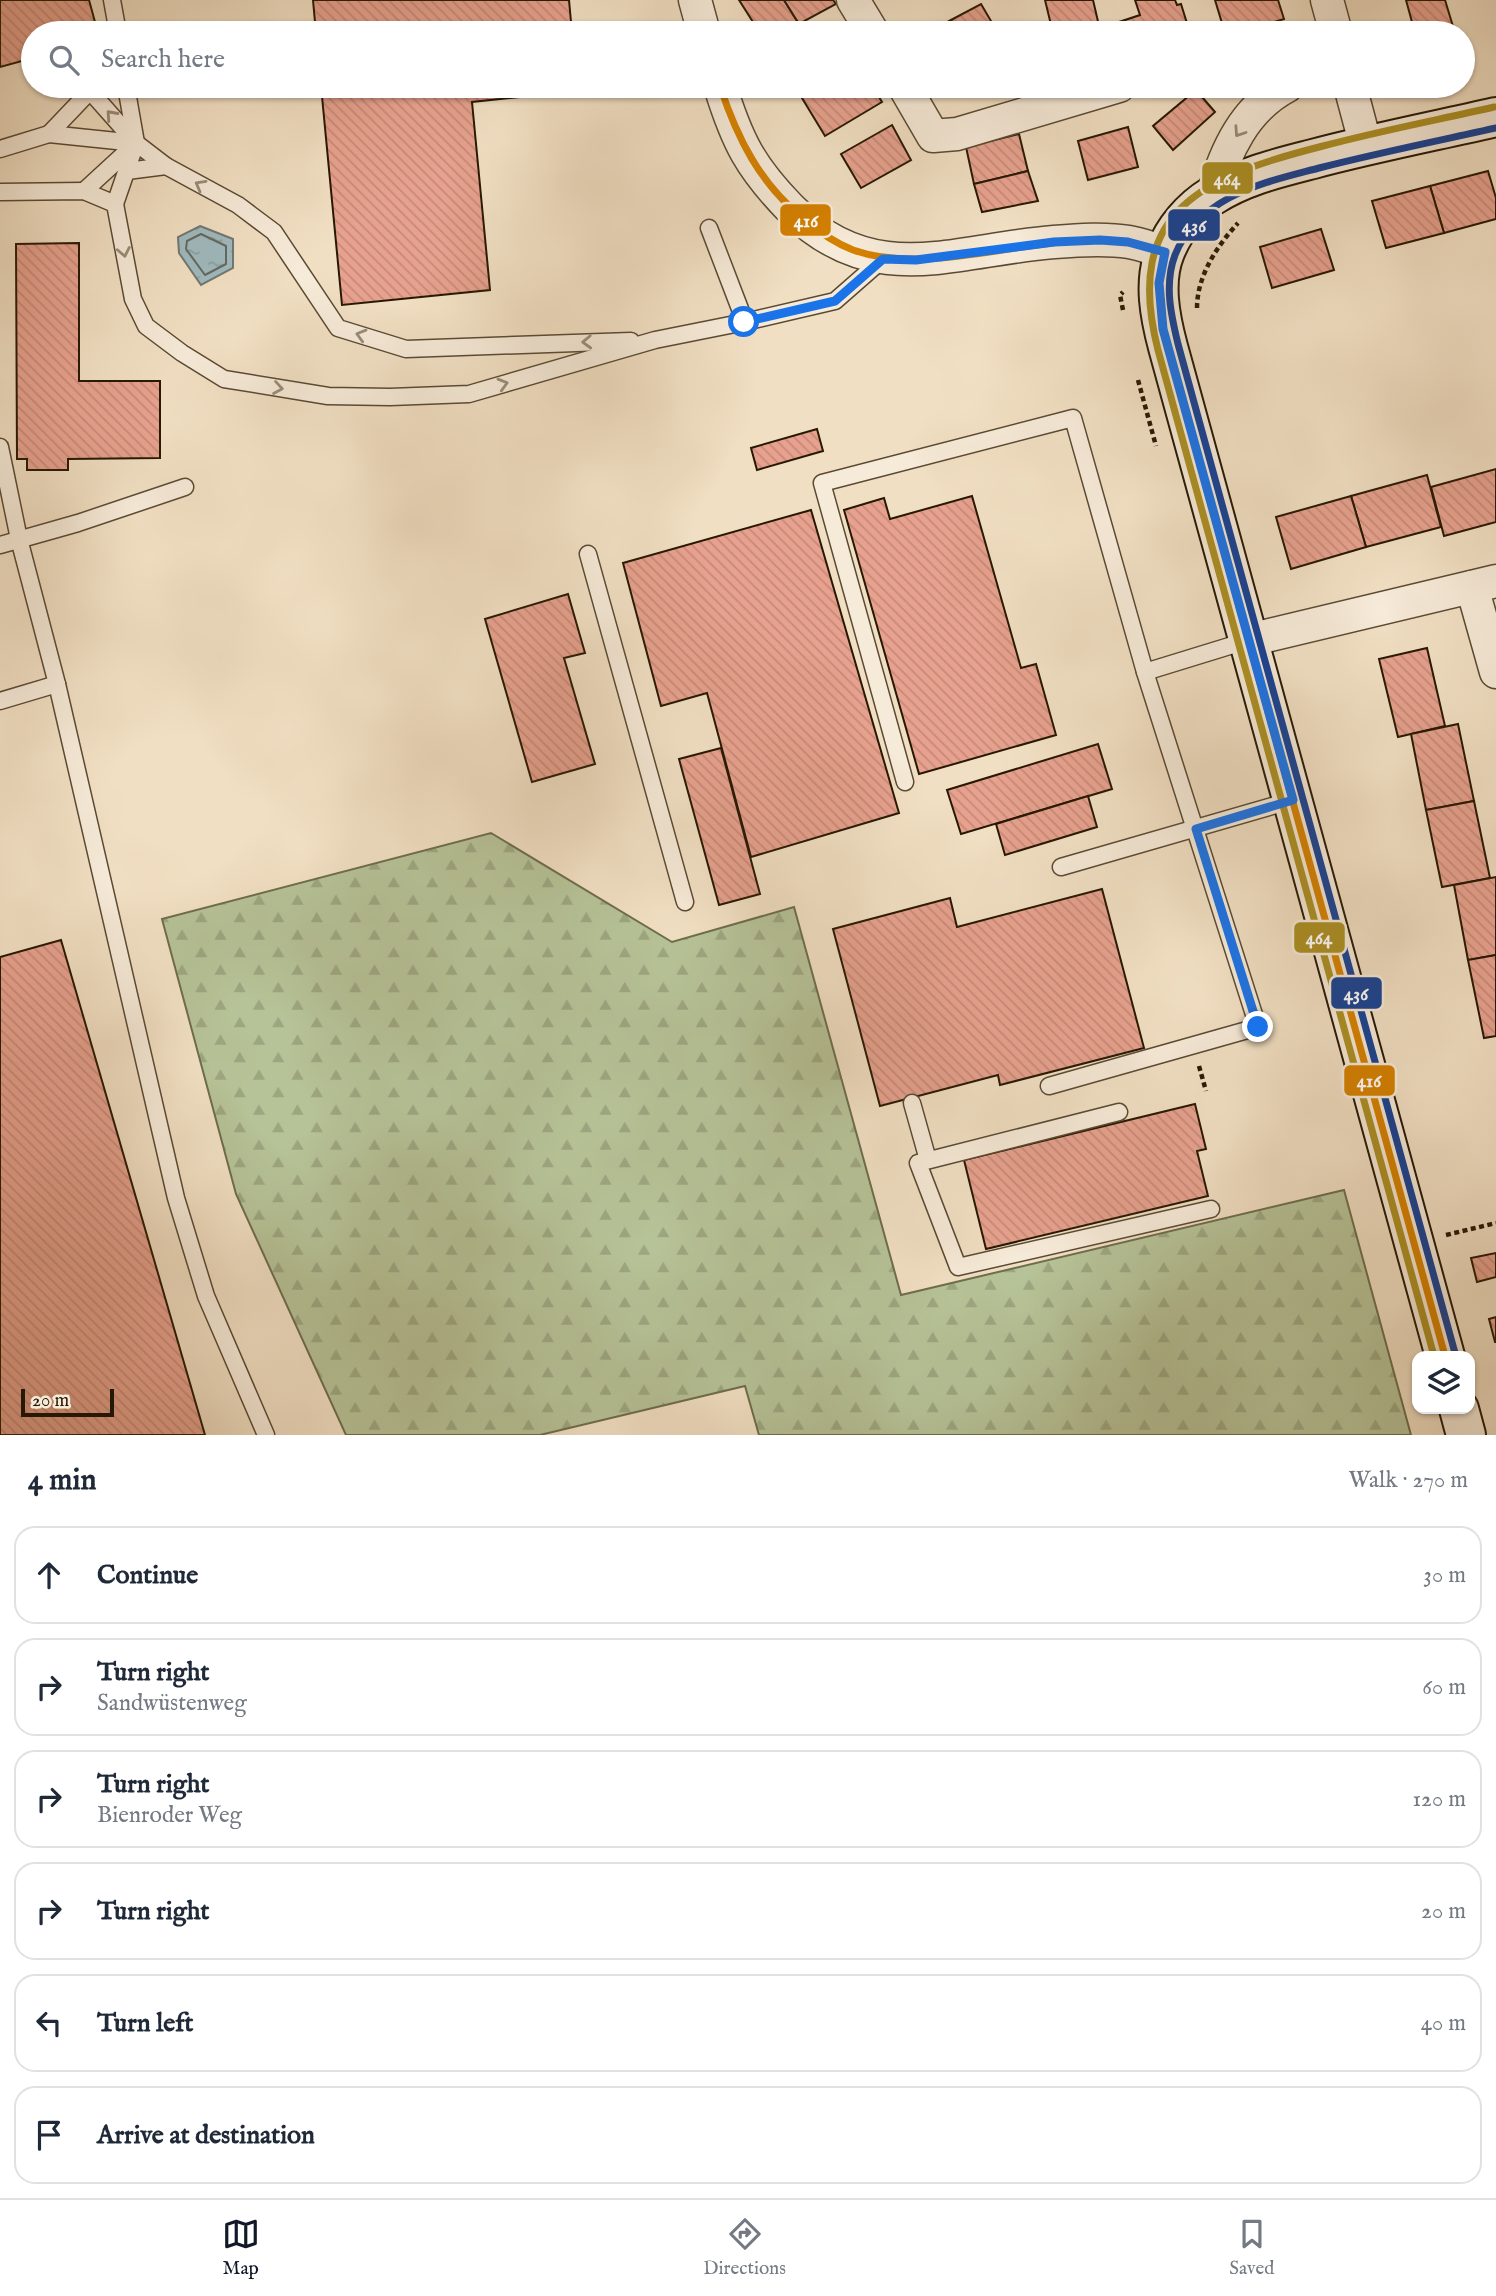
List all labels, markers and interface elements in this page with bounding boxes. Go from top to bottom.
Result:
search box [21,21,1475,98]
icon: search [45,41,83,79]
text: Search here [101,43,225,76]
one-way arrow [107,110,119,123]
one-way arrow [1234,125,1247,138]
line badge: 464 [1201,161,1254,195]
text: 464 [1214,168,1241,192]
one-way arrow [195,180,207,194]
line badge: 416 [779,203,832,237]
line badge: 436 [1167,208,1221,242]
text: 416 [794,210,819,234]
text: 436 [1182,215,1207,239]
one-way arrow [116,246,131,258]
route start [728,306,759,337]
one-way arrow [355,329,367,344]
one-way arrow [581,335,592,350]
one-way arrow [497,377,509,392]
one-way arrow [272,380,284,395]
line badge: 464 [1293,921,1346,954]
text: 464 [1306,927,1333,951]
line badge: 436 [1330,976,1383,1010]
text: 436 [1344,983,1369,1007]
route end [1242,1011,1273,1042]
line badge: 416 [1343,1064,1396,1097]
text: 416 [1357,1070,1382,1094]
map controls [1412,1351,1475,1414]
button: layers [1412,1351,1475,1414]
scale bar [21,1386,114,1418]
text: 20 m [32,1389,69,1413]
text: 4 min [28,1462,96,1500]
text: Walk · 270 m [1348,1466,1468,1495]
icon: ahead [30,1556,68,1594]
text: Continue [97,1559,198,1592]
text: 30 m [1423,1561,1466,1590]
text: Turn right [97,1656,210,1689]
icon: right [30,1668,68,1706]
text: 60 m [1422,1673,1466,1702]
text: Sandwüstenweg [97,1689,247,1718]
text: Turn right [97,1768,210,1801]
icon: right [30,1780,68,1818]
text: 120 m [1413,1785,1466,1814]
text: Bienroder Weg [97,1801,242,1830]
icon: right [30,1892,68,1930]
text: Turn right [97,1895,210,1928]
text: 20 m [1421,1897,1466,1926]
icon: left [30,2004,68,2042]
text: Turn left [97,2007,194,2040]
text: 40 m [1421,2009,1466,2038]
icon: arrive [30,2116,68,2154]
text: Arrive at destination [97,2119,315,2152]
tab: Map [222,2215,260,2281]
tab: Directions [703,2215,786,2281]
tab: Saved [1229,2215,1274,2281]

